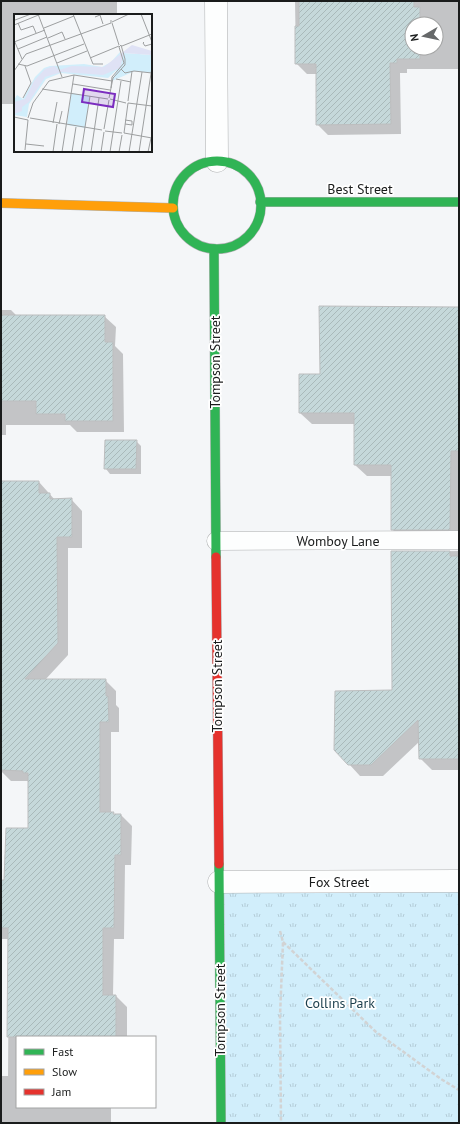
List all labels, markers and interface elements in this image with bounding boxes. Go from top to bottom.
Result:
inset map [14,14,152,152]
north arrow [404,16,444,56]
text: N [407,33,422,42]
street label: Best Street [327,180,393,198]
street label: Tompson Street [206,315,224,408]
street label: Womboy Lane [296,532,380,550]
street label: Tompson Street [208,639,226,732]
street label: Fox Street [309,873,370,891]
street label: Tompson Street [211,963,229,1056]
park label: Collins Park [305,994,375,1012]
legend [16,1036,156,1108]
text: Fast [52,1044,73,1059]
text: Slow [52,1064,77,1079]
text: Jam [51,1084,71,1099]

